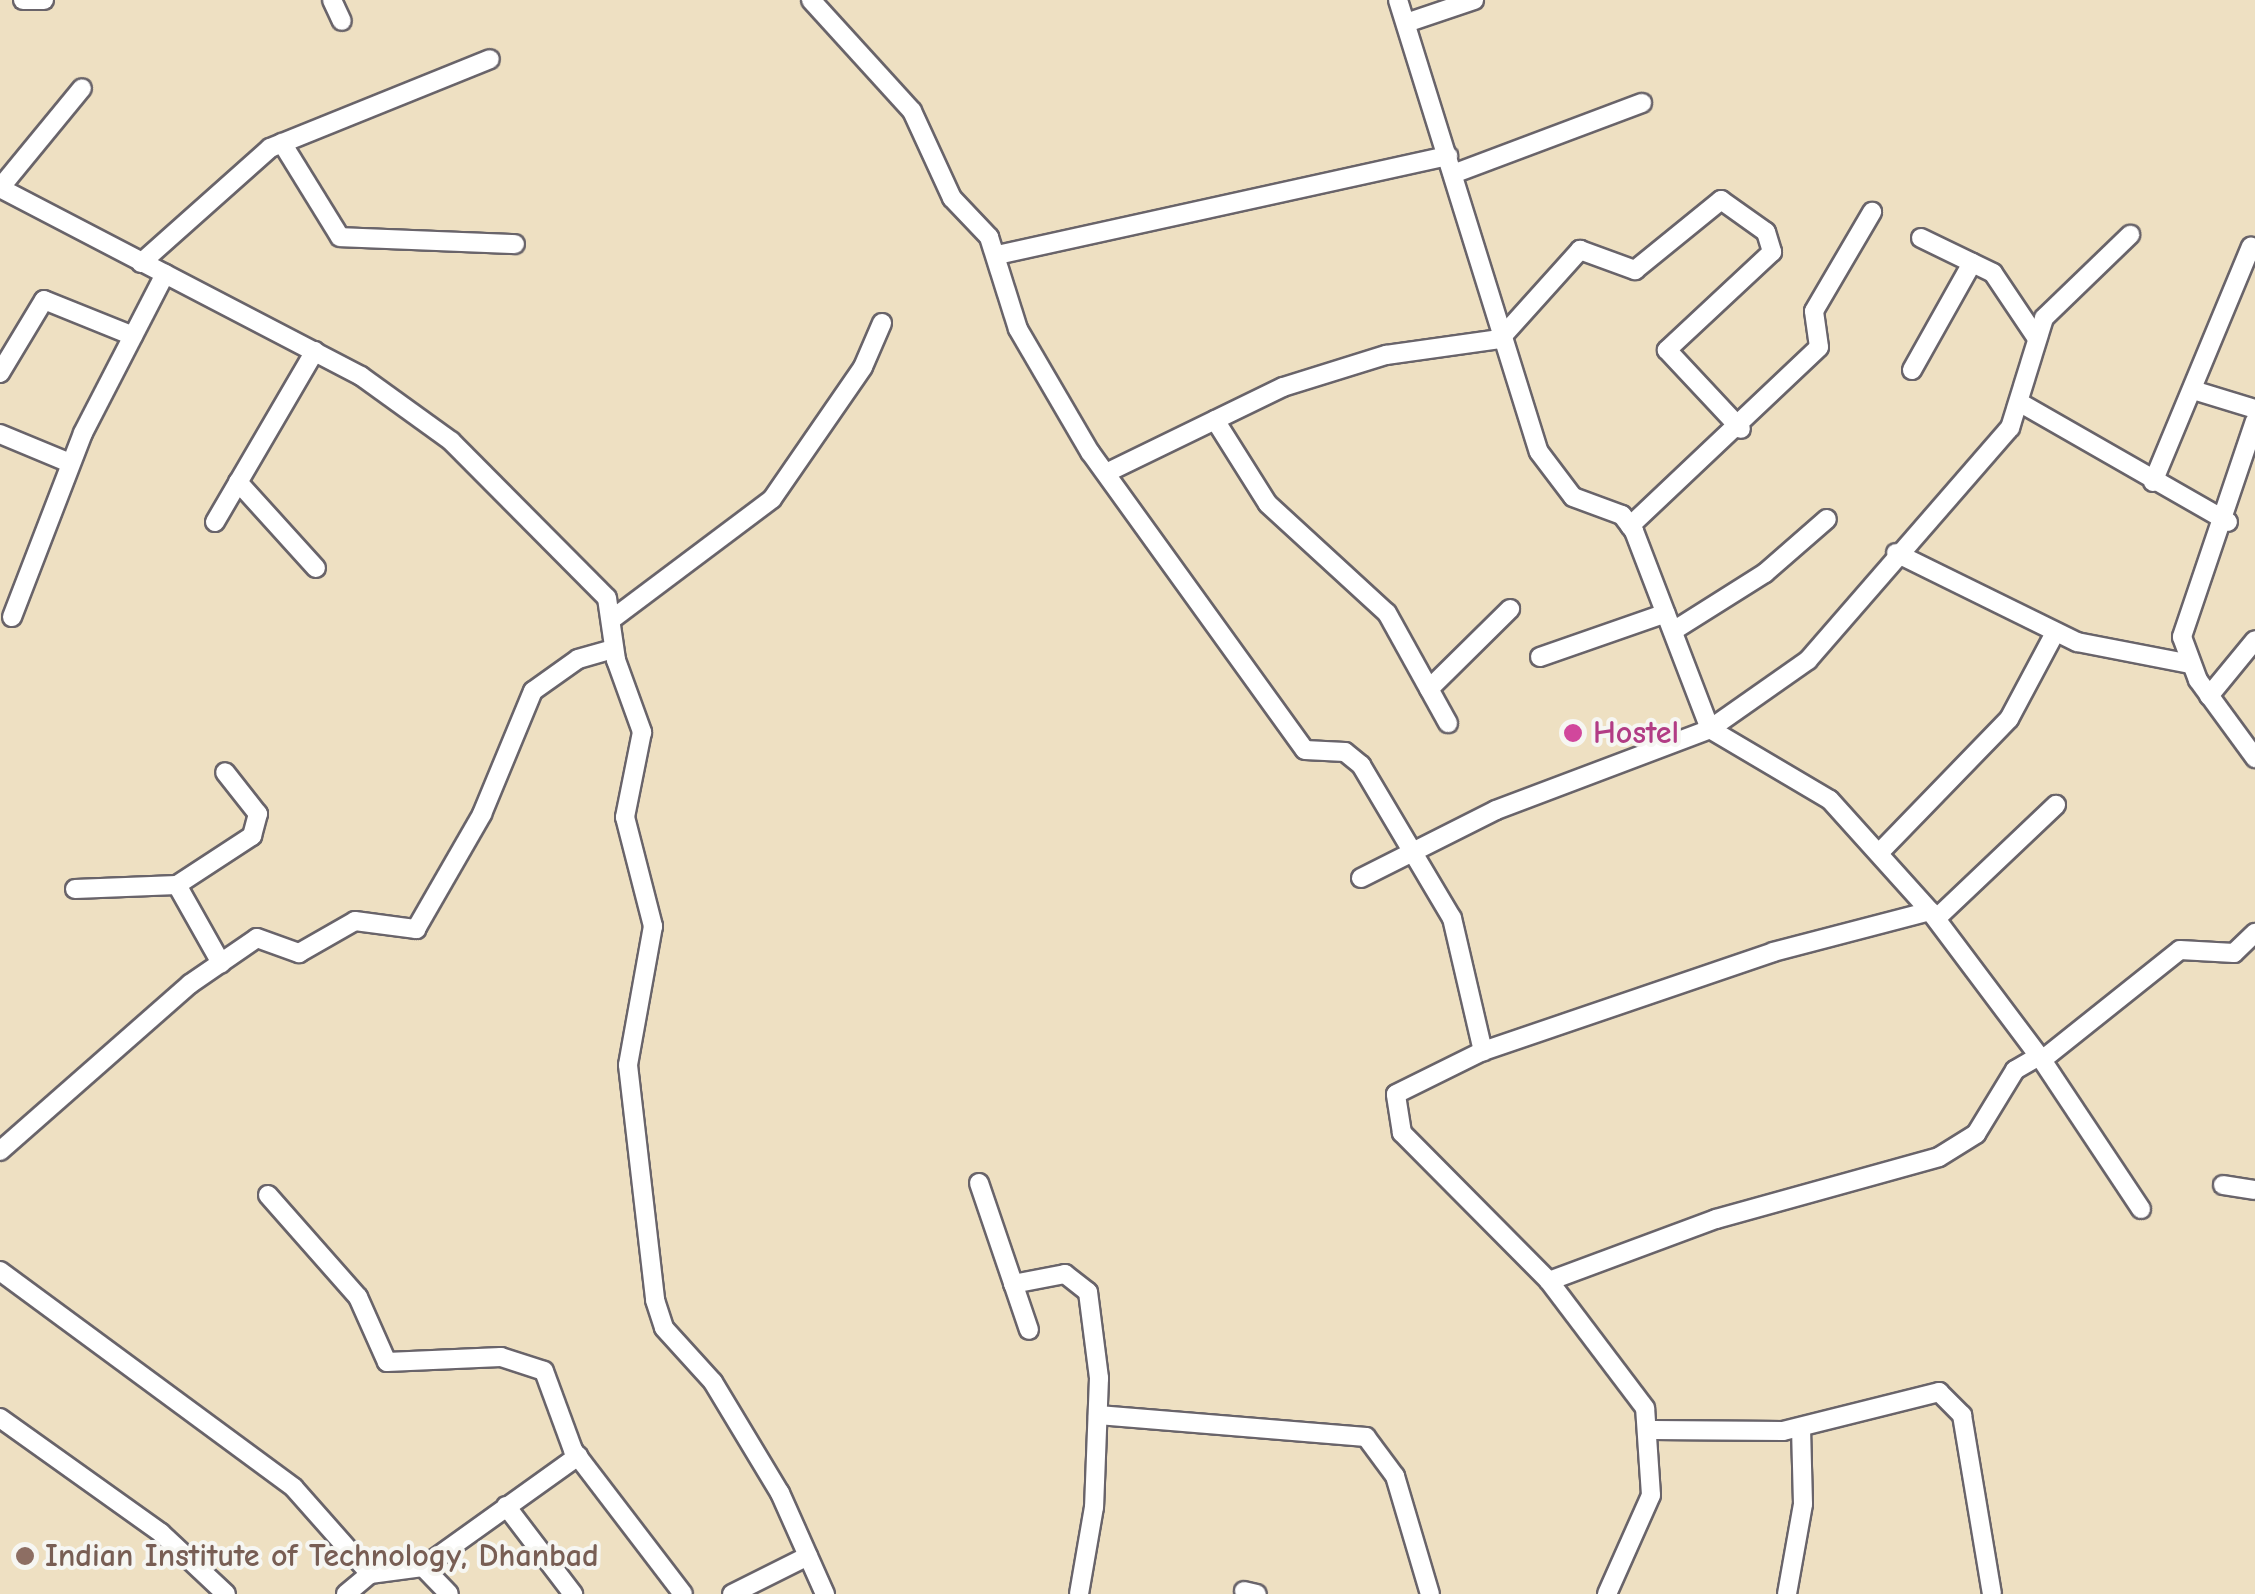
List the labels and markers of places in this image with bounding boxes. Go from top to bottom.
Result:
place label: Hostel [1593,714,1679,752]
marker: Hostel [1562,722,1584,744]
place label: Indian Institute of Technology, Dhanbad [45,1537,599,1575]
marker: Indian Institute of Technology, Dhanbad [14,1545,36,1567]

